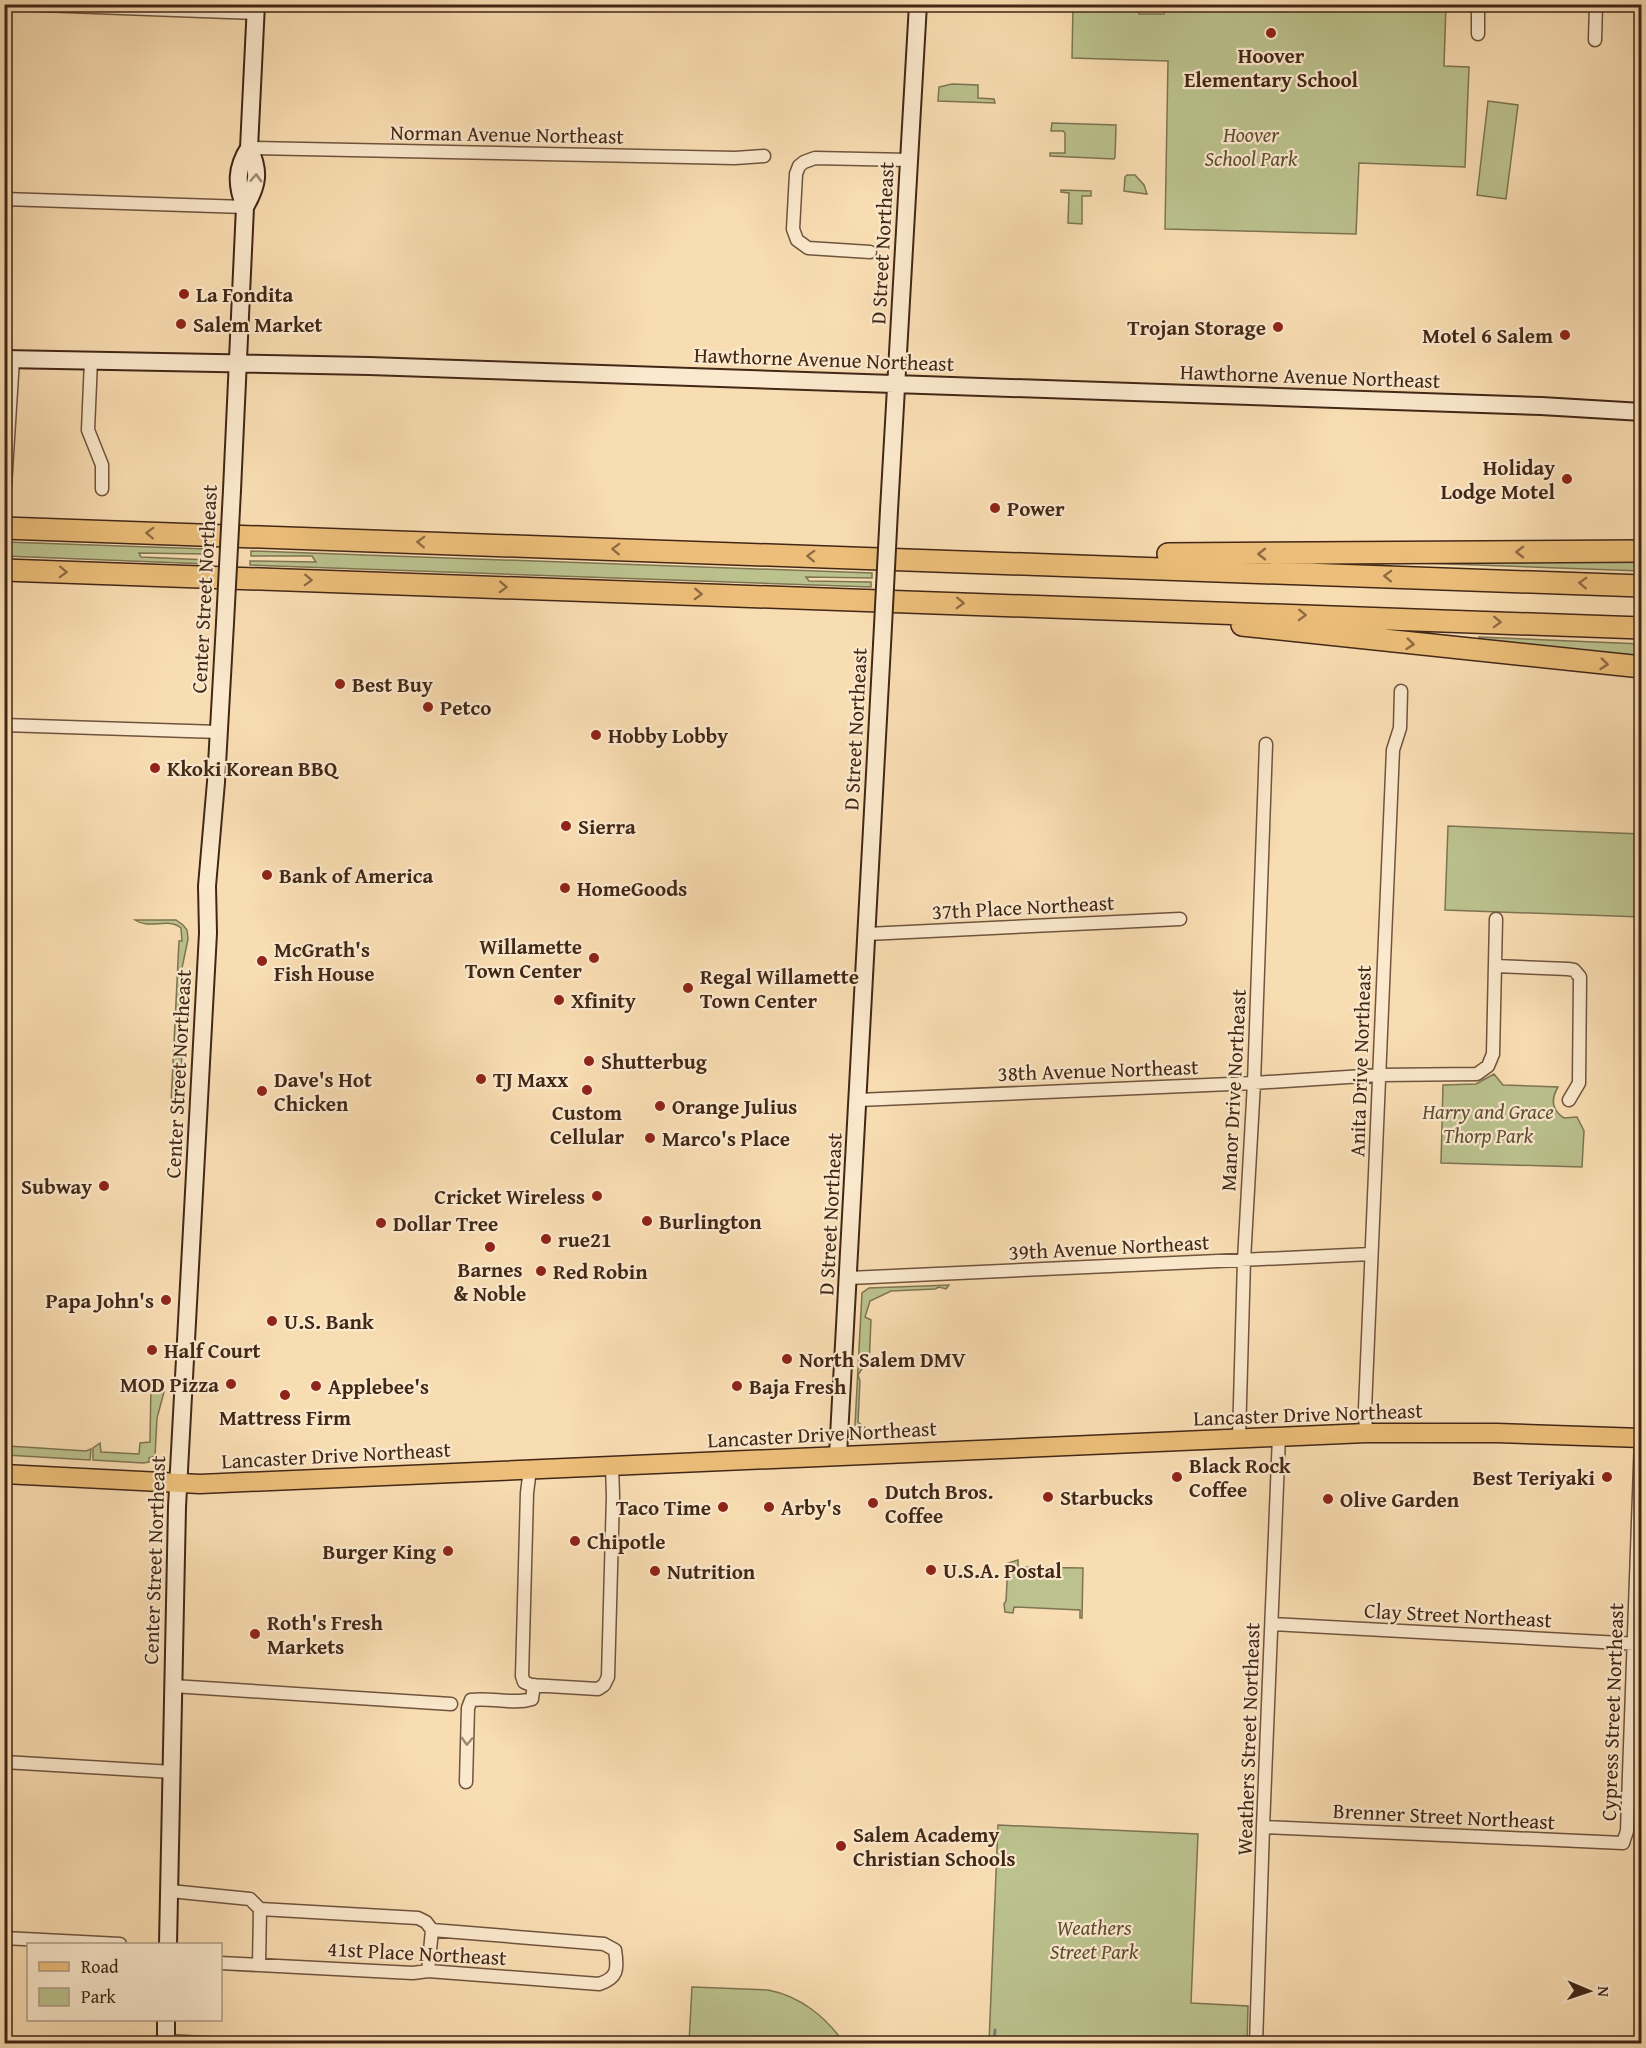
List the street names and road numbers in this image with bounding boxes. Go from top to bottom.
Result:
street label: Norman Avenue Northeast [390,116,625,152]
street label: D Street Northeast [862,160,902,325]
street label: Hawthorne Avenue Northeast [693,339,955,379]
street label: Hawthorne Avenue Northeast [1179,356,1441,396]
street label: Center Street Northeast [183,483,225,694]
street label: D Street Northeast [835,646,875,811]
street label: 37th Place Northeast [931,887,1116,927]
street label: Anita Drive Northeast [1341,964,1379,1157]
street label: Center Street Northeast [157,968,199,1179]
street label: Manor Drive Northeast [1212,987,1254,1192]
street label: 38th Avenue Northeast [997,1051,1200,1089]
street label: D Street Northeast [810,1131,850,1296]
street label: 39th Avenue Northeast [1008,1226,1211,1268]
street label: Lancaster Drive Northeast [1193,1394,1424,1433]
street label: Lancaster Drive Northeast [707,1412,938,1455]
street label: Lancaster Drive Northeast [221,1433,452,1476]
street label: Center Street Northeast [135,1454,173,1665]
street label: Clay Street Northeast [1363,1595,1553,1635]
street label: Cypress Street Northeast [1593,1602,1631,1822]
street label: Weathers Street Northeast [1228,1621,1268,1856]
street label: Brenner Street Northeast [1332,1795,1556,1837]
street label: 41st Place Northeast [327,1933,508,1973]

